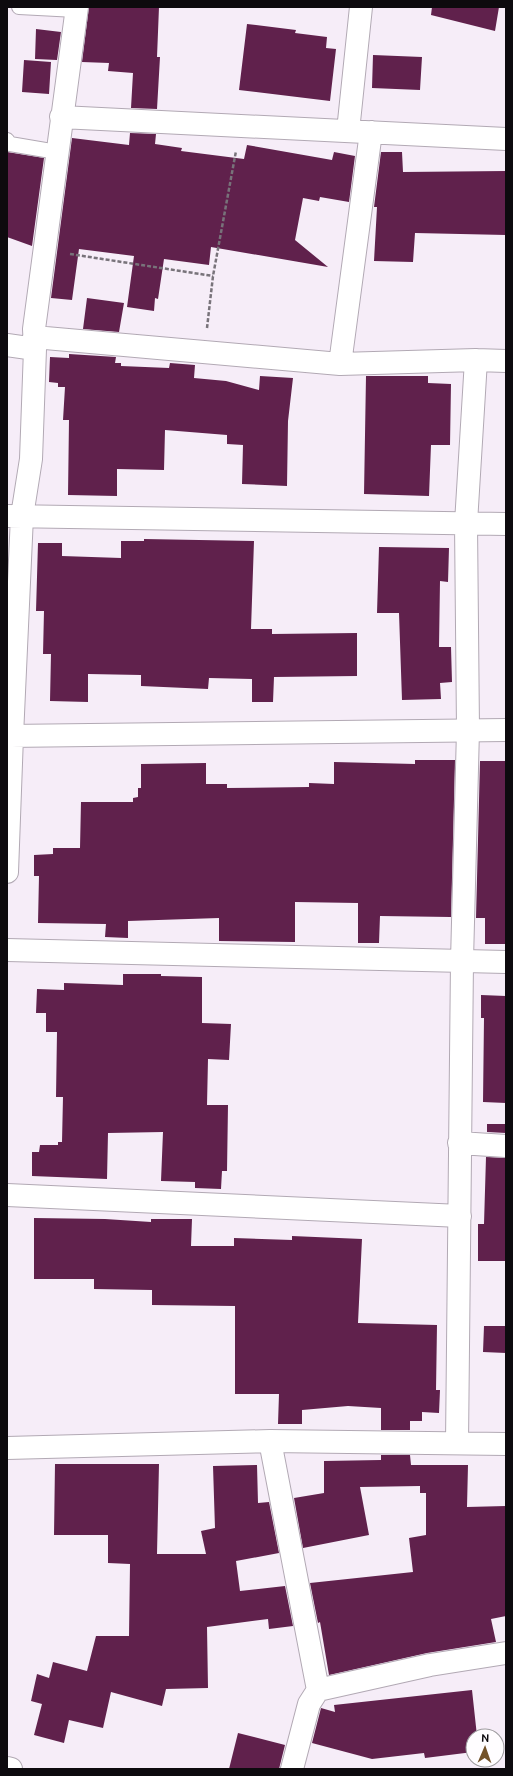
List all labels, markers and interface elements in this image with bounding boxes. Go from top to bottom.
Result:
north arrow [465,1728,505,1768]
text: N [481,1732,490,1744]

